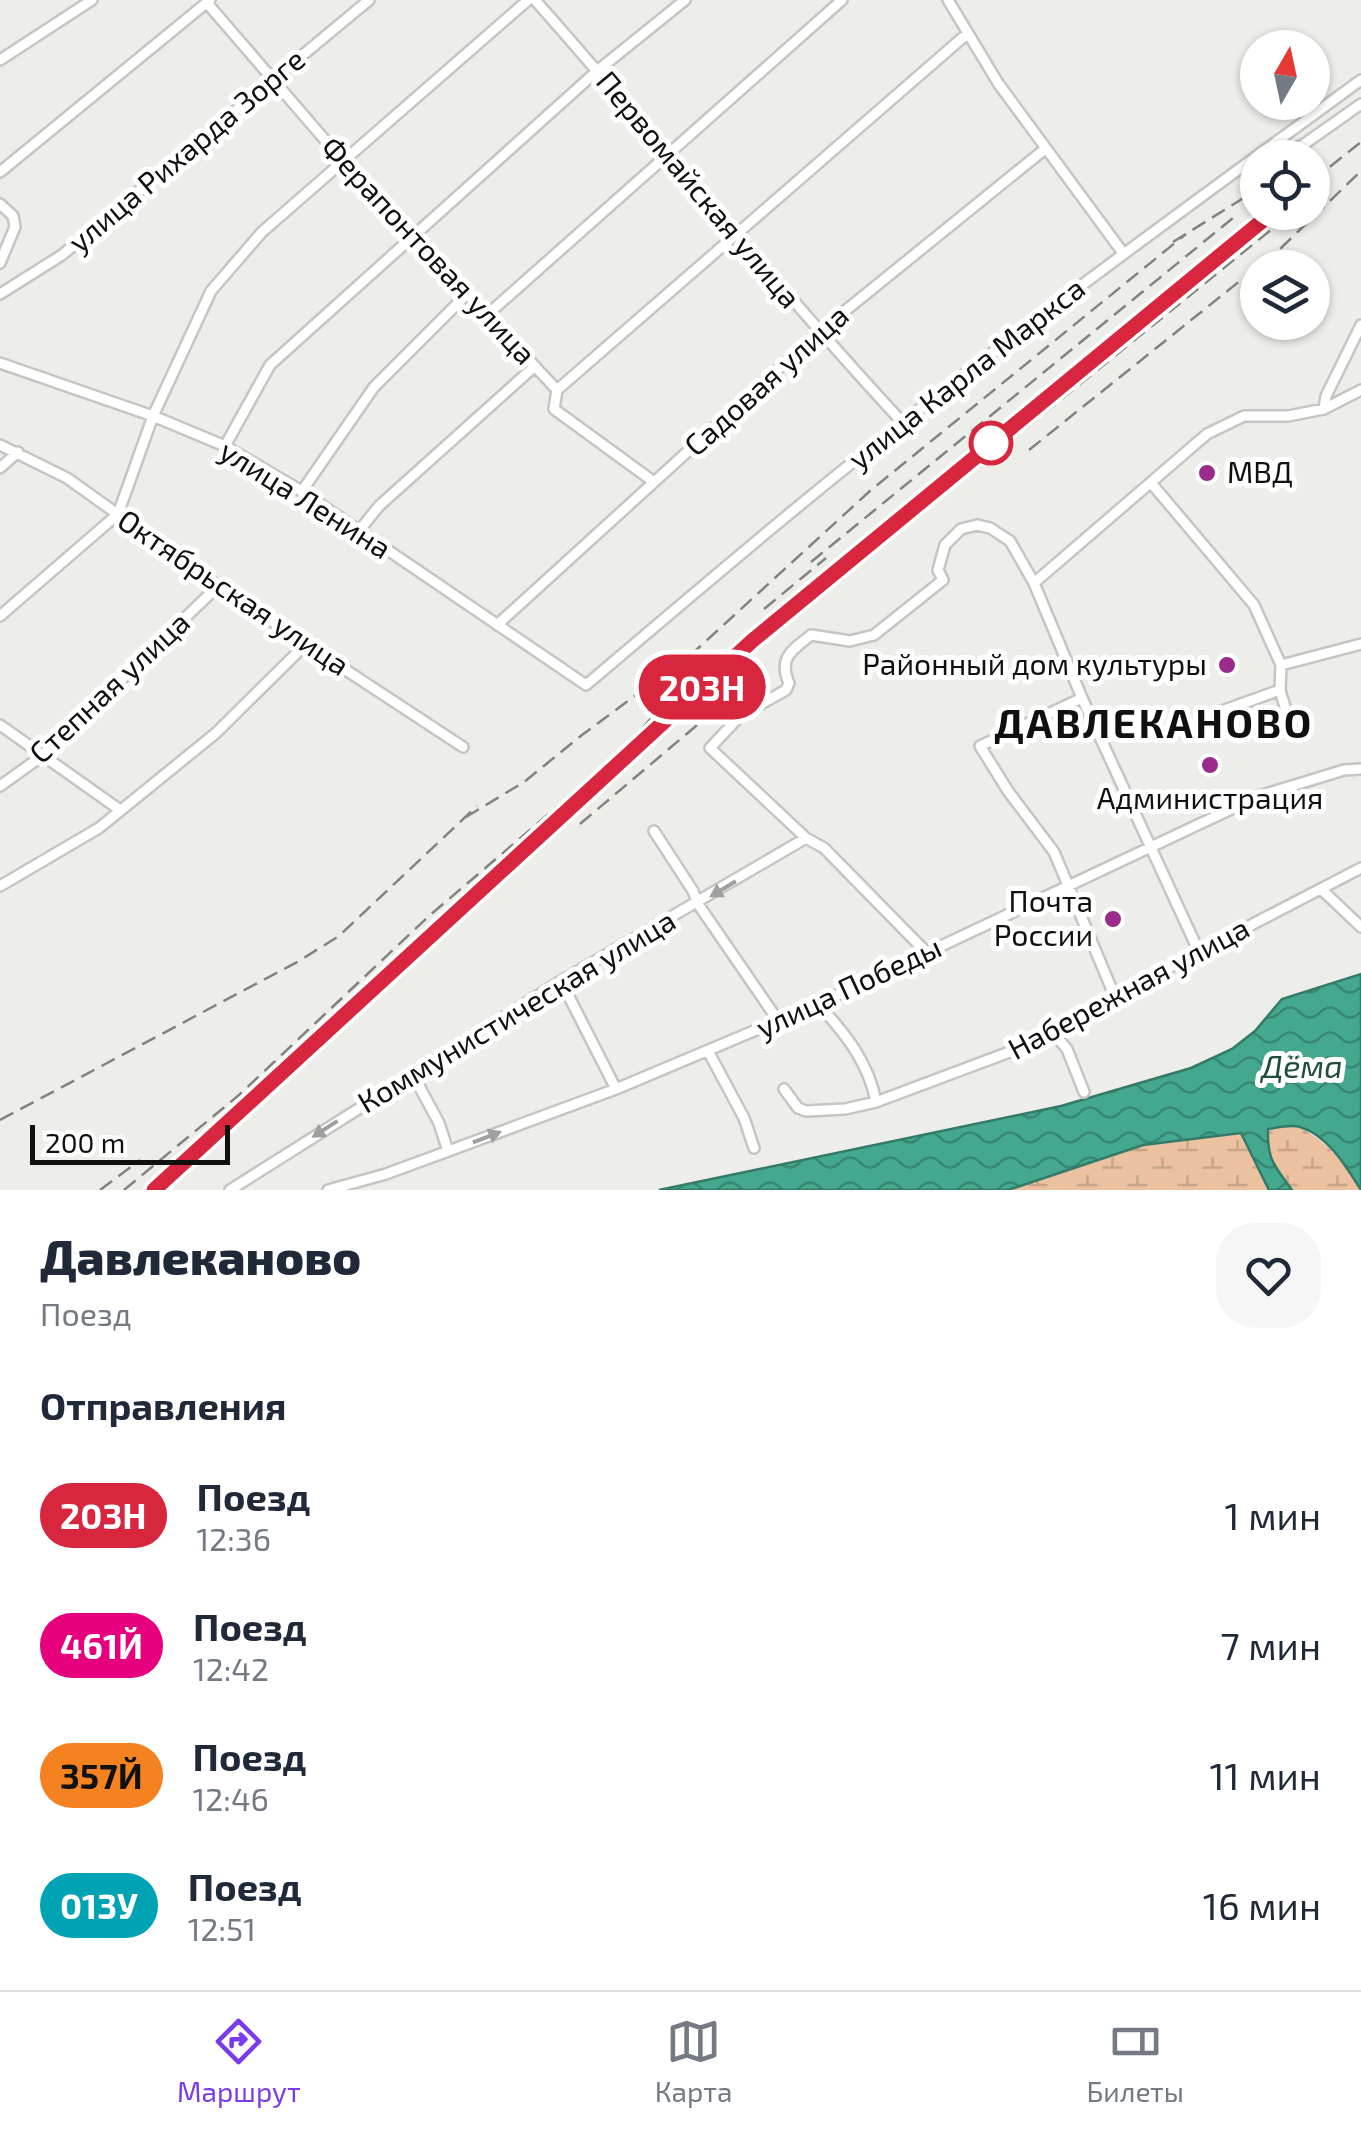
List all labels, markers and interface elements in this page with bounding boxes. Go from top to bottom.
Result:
north arrow [1240,30,1330,120]
map controls [1240,30,1330,340]
street label: улица Рихарда Зорге [60,40,312,260]
street label: Первомайская улица [589,63,809,315]
street label: Ферапонтовая улица [314,128,544,372]
button: locate [1240,140,1330,230]
button: layers [1240,250,1330,340]
street label: улица Карла Маркса [840,269,1092,477]
street label: Садовая улица [676,296,856,463]
unlabelled marker [970,422,1012,464]
street label: улица Ленина [213,431,398,566]
place label: МВД [1227,453,1293,489]
marker: МВД [1196,462,1218,484]
street label: Октябрьская улица [111,501,357,683]
street label: Степная улица [21,603,197,771]
place label: Районный дом культуры [862,645,1207,682]
line badge: 203Н [632,654,772,720]
marker: Районный дом культуры [1216,654,1238,676]
text: 203Н [659,666,745,708]
district label: ДАВЛЕКАНОВО [994,698,1314,746]
marker: Администрация [1199,754,1221,776]
place label: Администрация [1097,779,1323,815]
one-way arrow [709,880,737,897]
place label: Почта России [994,882,1093,952]
street label: Коммунистическая улица [351,901,682,1120]
street label: Набережная улица [1001,908,1255,1067]
marker: Почта России [1102,908,1124,930]
street label: улица Победы [750,928,947,1046]
water label: Дёма [1259,1046,1343,1084]
scale bar [30,1120,230,1164]
one-way arrow [311,1120,339,1138]
text: 200 m [45,1125,125,1159]
one-way arrow [472,1128,502,1144]
button: heart [1216,1223,1321,1328]
text: Давлеканово [40,1227,361,1285]
text: Поезд [40,1294,131,1332]
text: Отправления [40,1382,287,1428]
text: Поезд [197,1473,310,1519]
text: 1 мин [1225,1492,1321,1538]
text: 203Н [60,1494,147,1536]
text: 12:36 [197,1519,271,1557]
text: Поезд [193,1603,307,1649]
text: 7 мин [1220,1622,1321,1668]
text: 461Й [60,1624,143,1666]
text: 12:42 [193,1649,269,1687]
text: Поезд [193,1733,306,1779]
text: 11 мин [1209,1752,1321,1798]
text: 357Й [60,1754,143,1796]
text: 12:46 [193,1779,269,1817]
text: Поезд [188,1863,302,1909]
text: 16 мин [1203,1882,1321,1928]
text: 013У [60,1884,138,1926]
text: 12:51 [188,1909,256,1947]
tab: Маршрут [177,2014,301,2108]
tab: Карта [655,2014,733,2108]
tab: Билеты [1087,2014,1184,2108]

